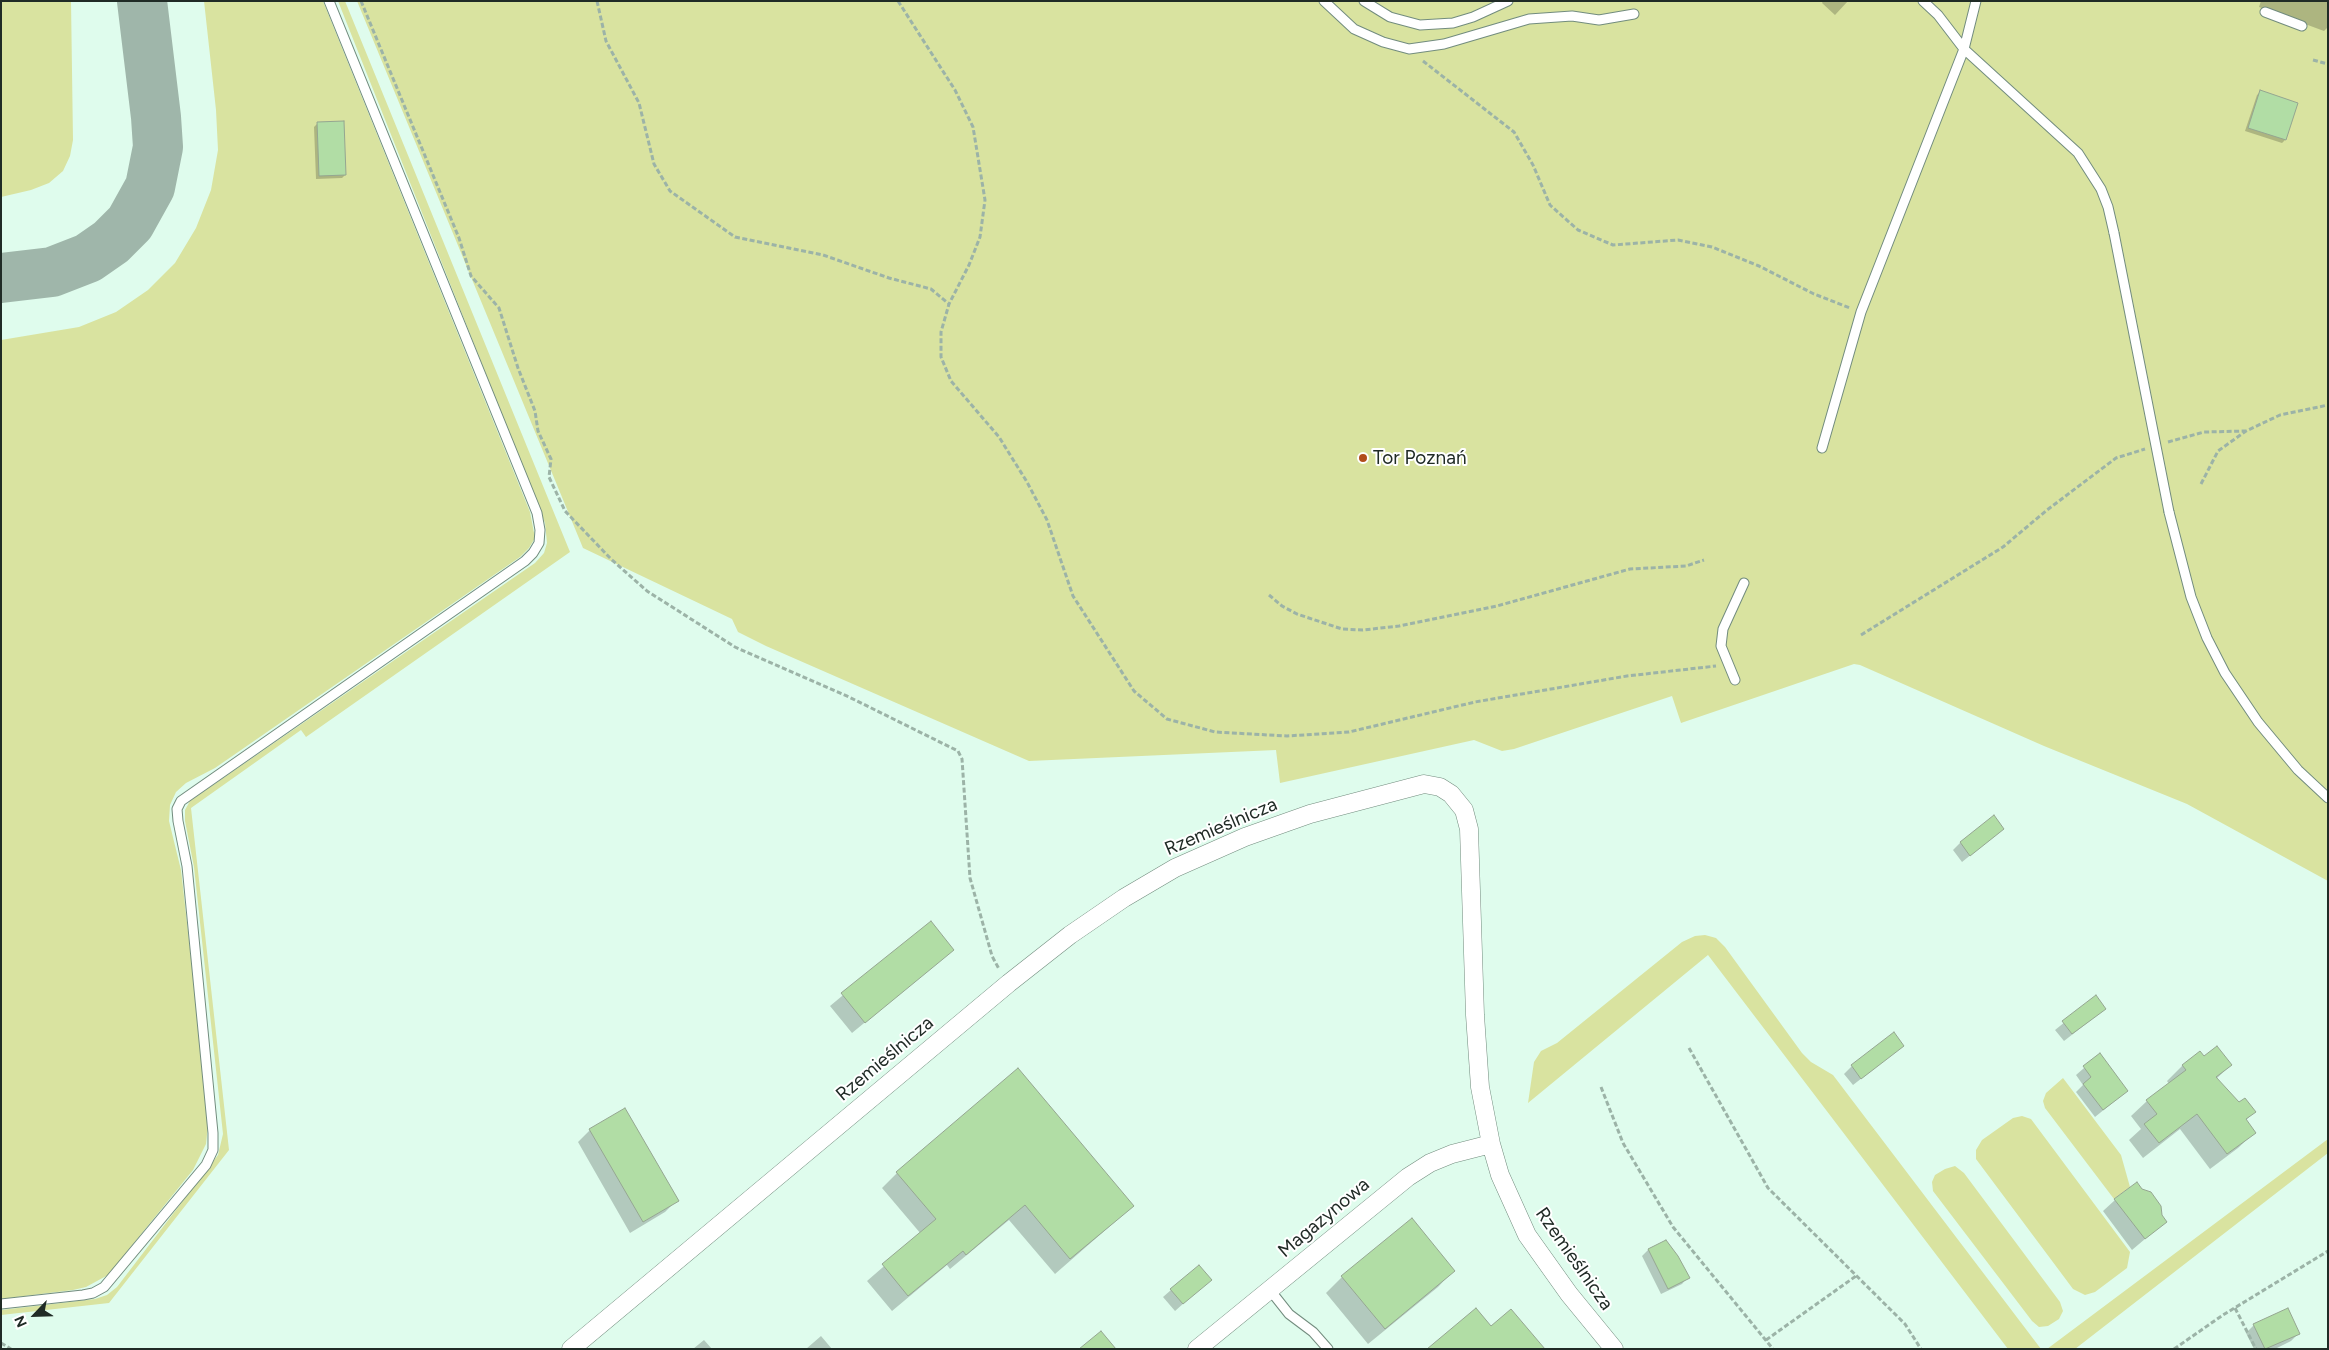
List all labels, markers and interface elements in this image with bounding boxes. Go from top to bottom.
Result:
place label: Tor Poznań [1373,447,1467,469]
marker: Tor Poznań [1357,452,1369,464]
street label: Rzemieślnicza [1161,793,1281,861]
street label: Rzemieślnicza [832,1012,938,1106]
street label: Magazynowa [1274,1173,1374,1263]
street label: Rzemieślnicza [1530,1203,1618,1315]
north arrow [10,1290,60,1340]
text: N [11,1313,31,1330]

